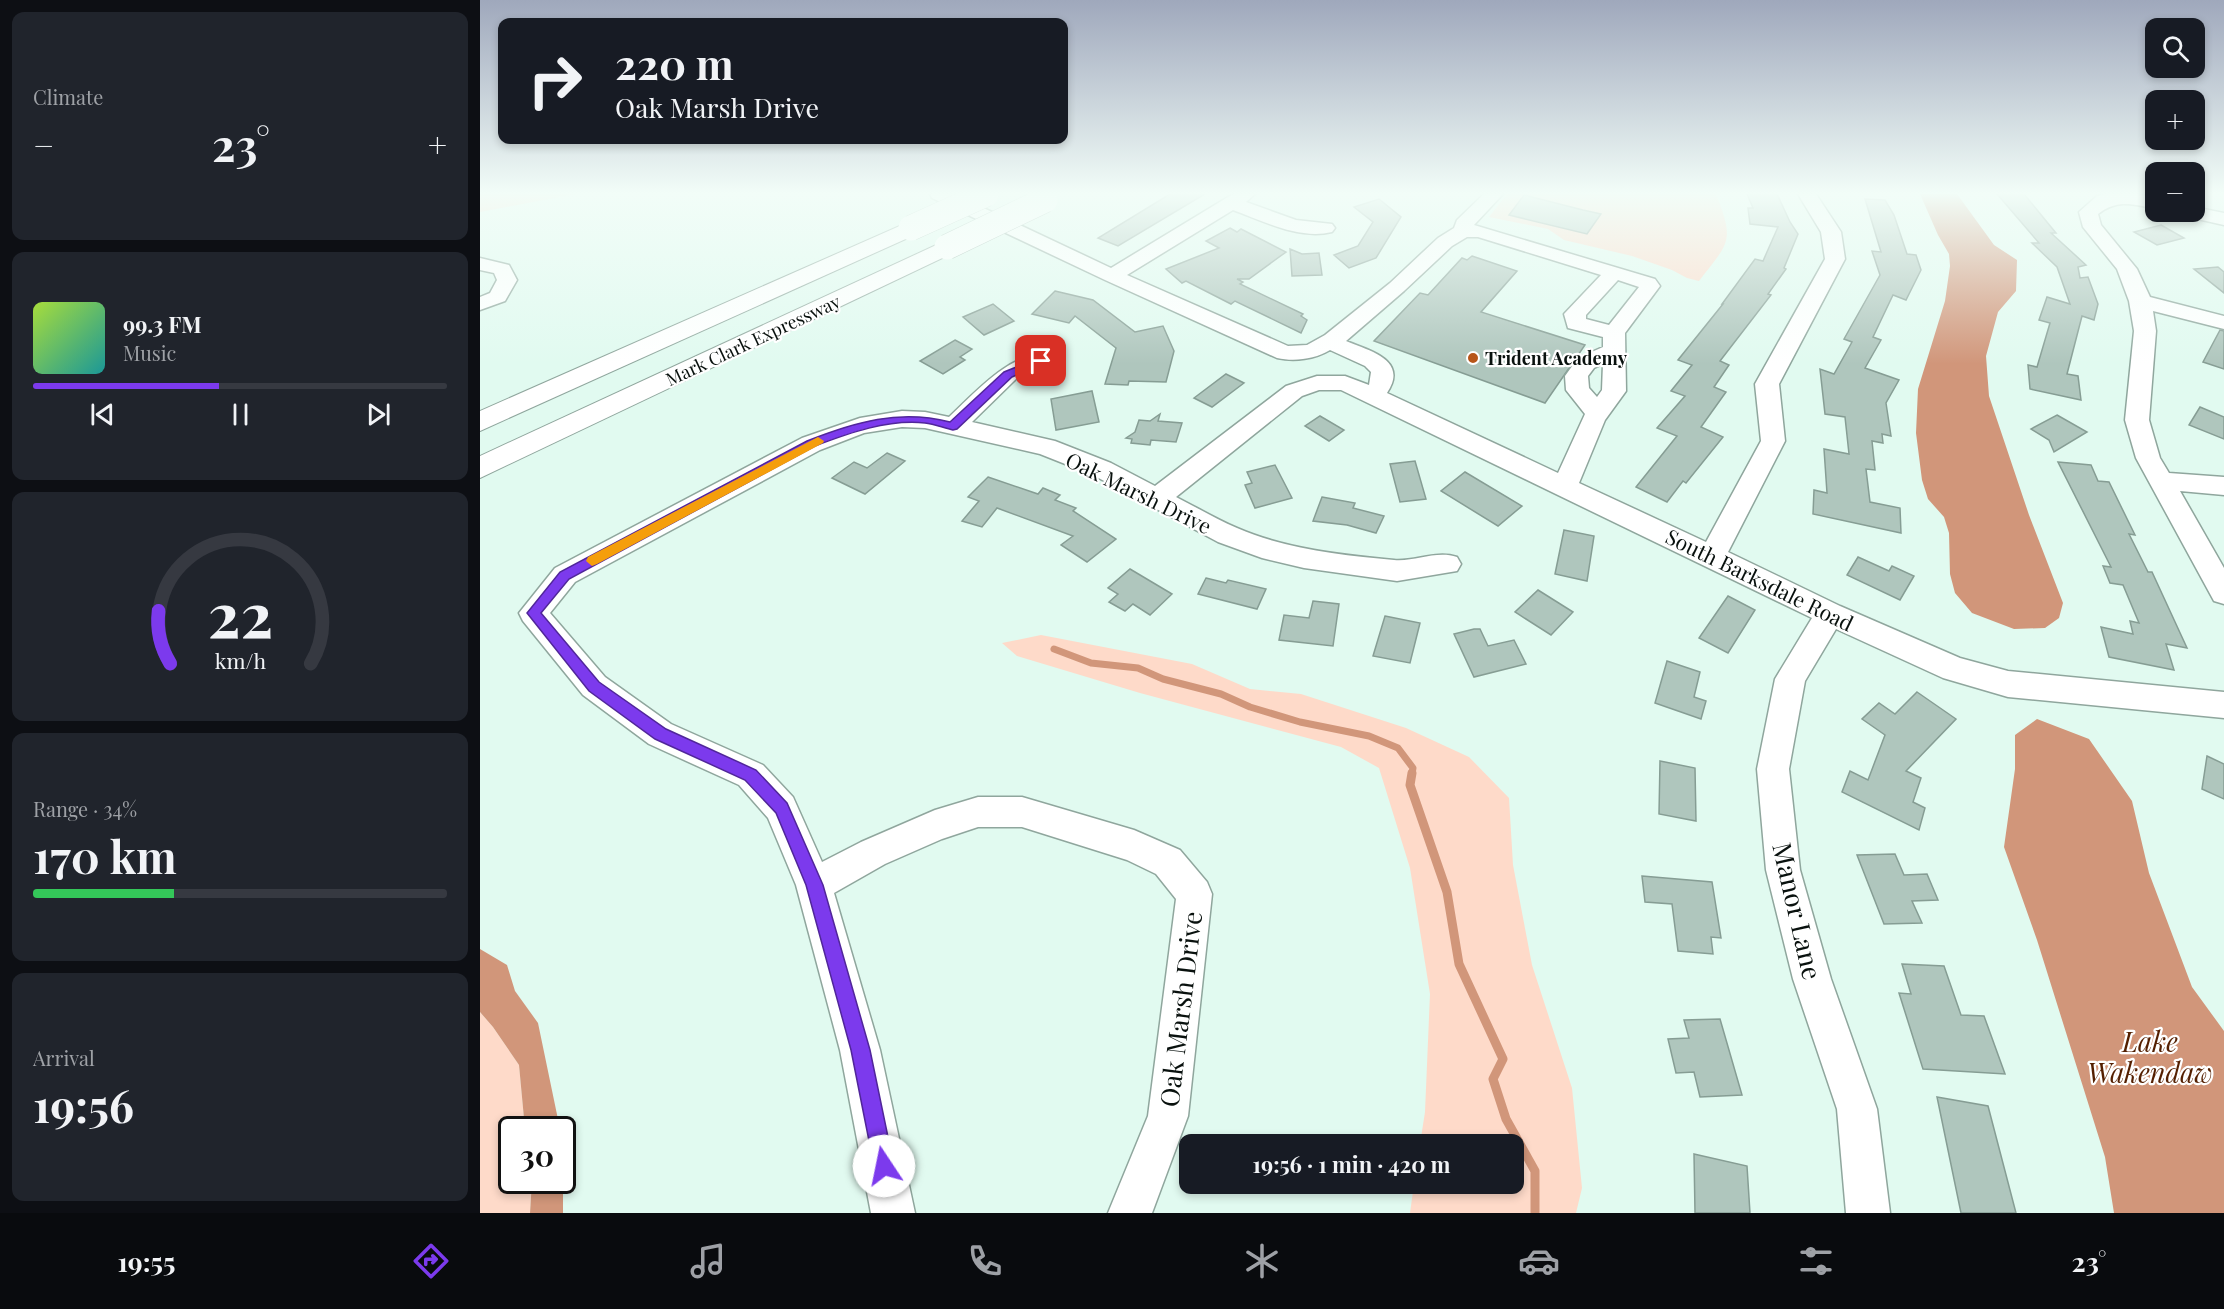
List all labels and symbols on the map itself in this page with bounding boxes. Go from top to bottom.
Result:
street label: Mark Clark Expressway [662,289,844,391]
pin [1015,335,1066,386]
place label: Trident Academy [1485,346,1628,370]
marker: Trident Academy [1466,351,1480,365]
street label: Oak Marsh Drive [1061,445,1217,539]
street label: South Barksdale Road [1661,521,1859,637]
street label: Manor Lane [1765,839,1831,983]
street label: Oak Marsh Drive [1151,909,1209,1109]
water label: Lake Wakendaw [2087,1023,2213,1090]
speed limit sign: 30 [498,1116,576,1194]
position arrow [852,1134,916,1198]

